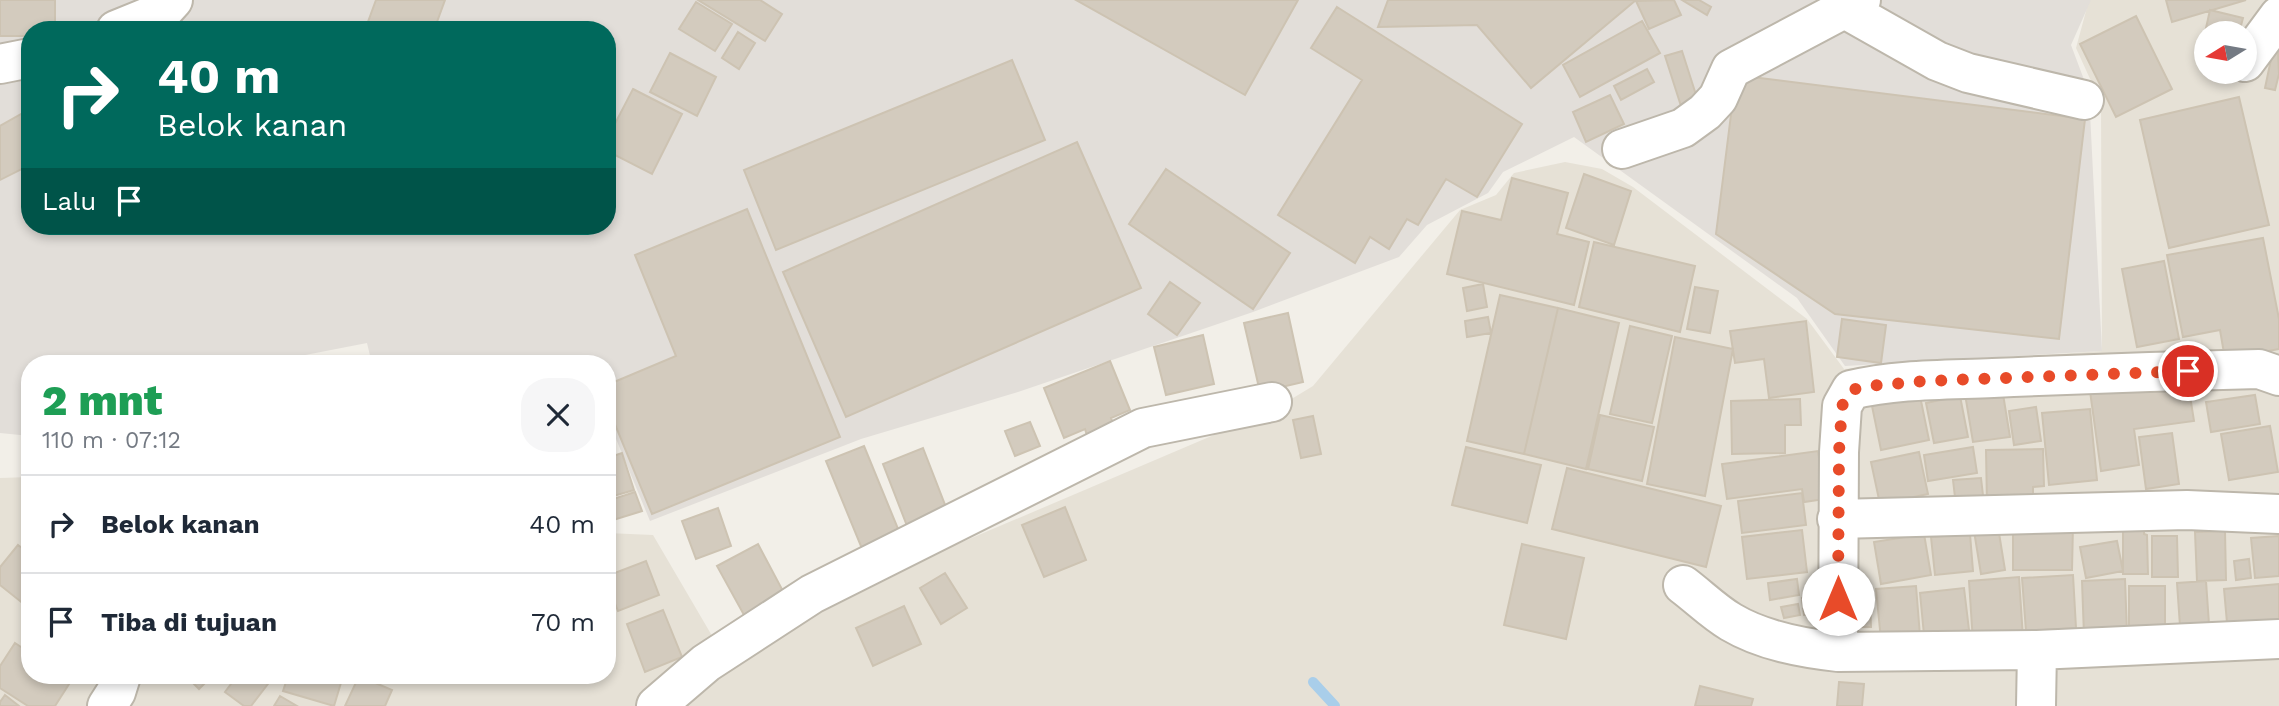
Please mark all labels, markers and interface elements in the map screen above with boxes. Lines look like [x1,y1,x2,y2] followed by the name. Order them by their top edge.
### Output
[2194,21,2258,84] north arrow
[2194,21,2257,84] map controls
[157,47,280,105] text: 40 m
[42,49,133,140] icon: right
[157,106,347,144] text: Belok kanan
[110,182,148,220] icon: arrive
[42,186,96,216] text: Lalu
[2158,341,2218,401] pin
[2169,352,2207,390] icon: arrive
[42,376,162,425] text: 2 mnt
[521,378,595,452] button: close
[42,427,181,454] text: 110 m · 07:12
[42,505,80,543] icon: right
[101,509,260,539] text: Belok kanan
[529,509,595,539] text: 40 m
[1801,562,1875,636] position arrow
[42,603,80,641] icon: arrive
[101,607,277,637] text: Tiba di tujuan
[531,607,595,637] text: 70 m

